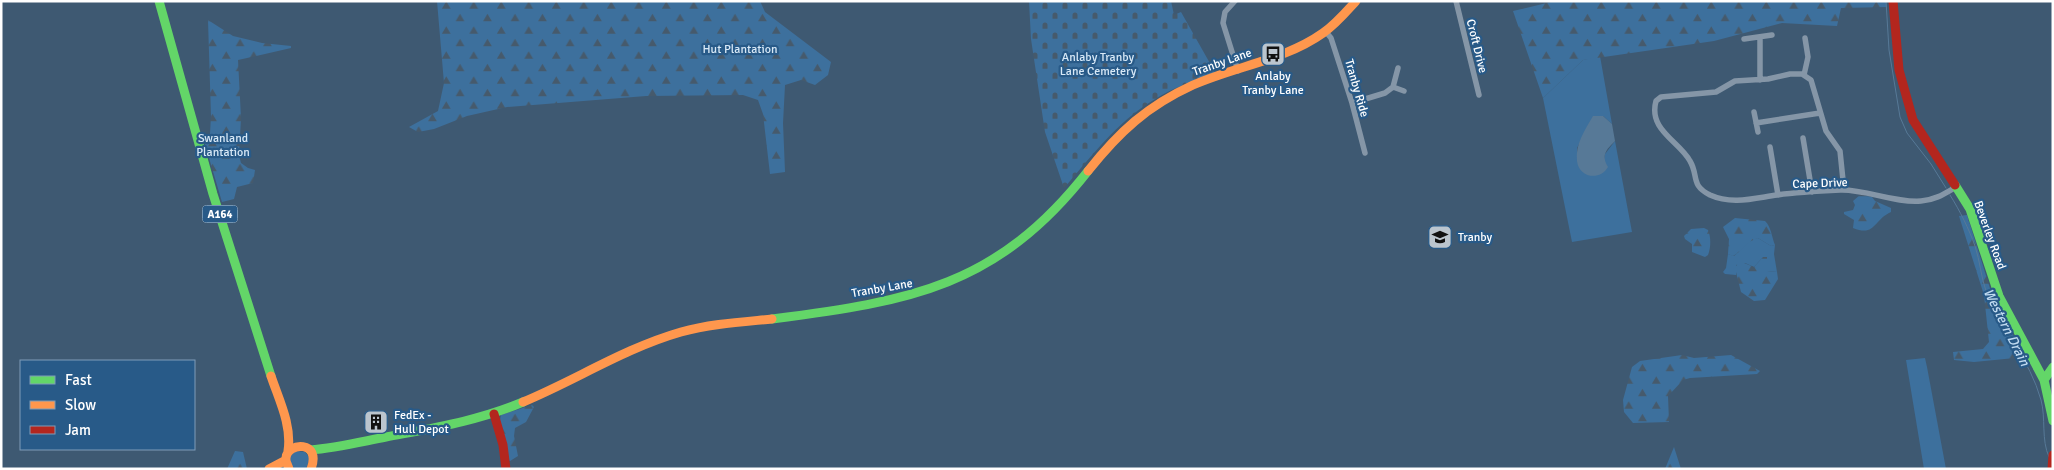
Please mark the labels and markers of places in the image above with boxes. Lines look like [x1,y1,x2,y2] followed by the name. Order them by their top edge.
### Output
[1260,41,1286,67] bus stop icon: Anlaby Tranby Lane
[1242,69,1304,98] place label: Anlaby Tranby Lane
[1427,224,1453,250] school or university icon: Tranby
[1458,230,1493,245] place label: Tranby
[394,408,449,437] place label: FedEx - Hull Depot
[363,409,389,435] building icon: FedEx - Hull Depot

